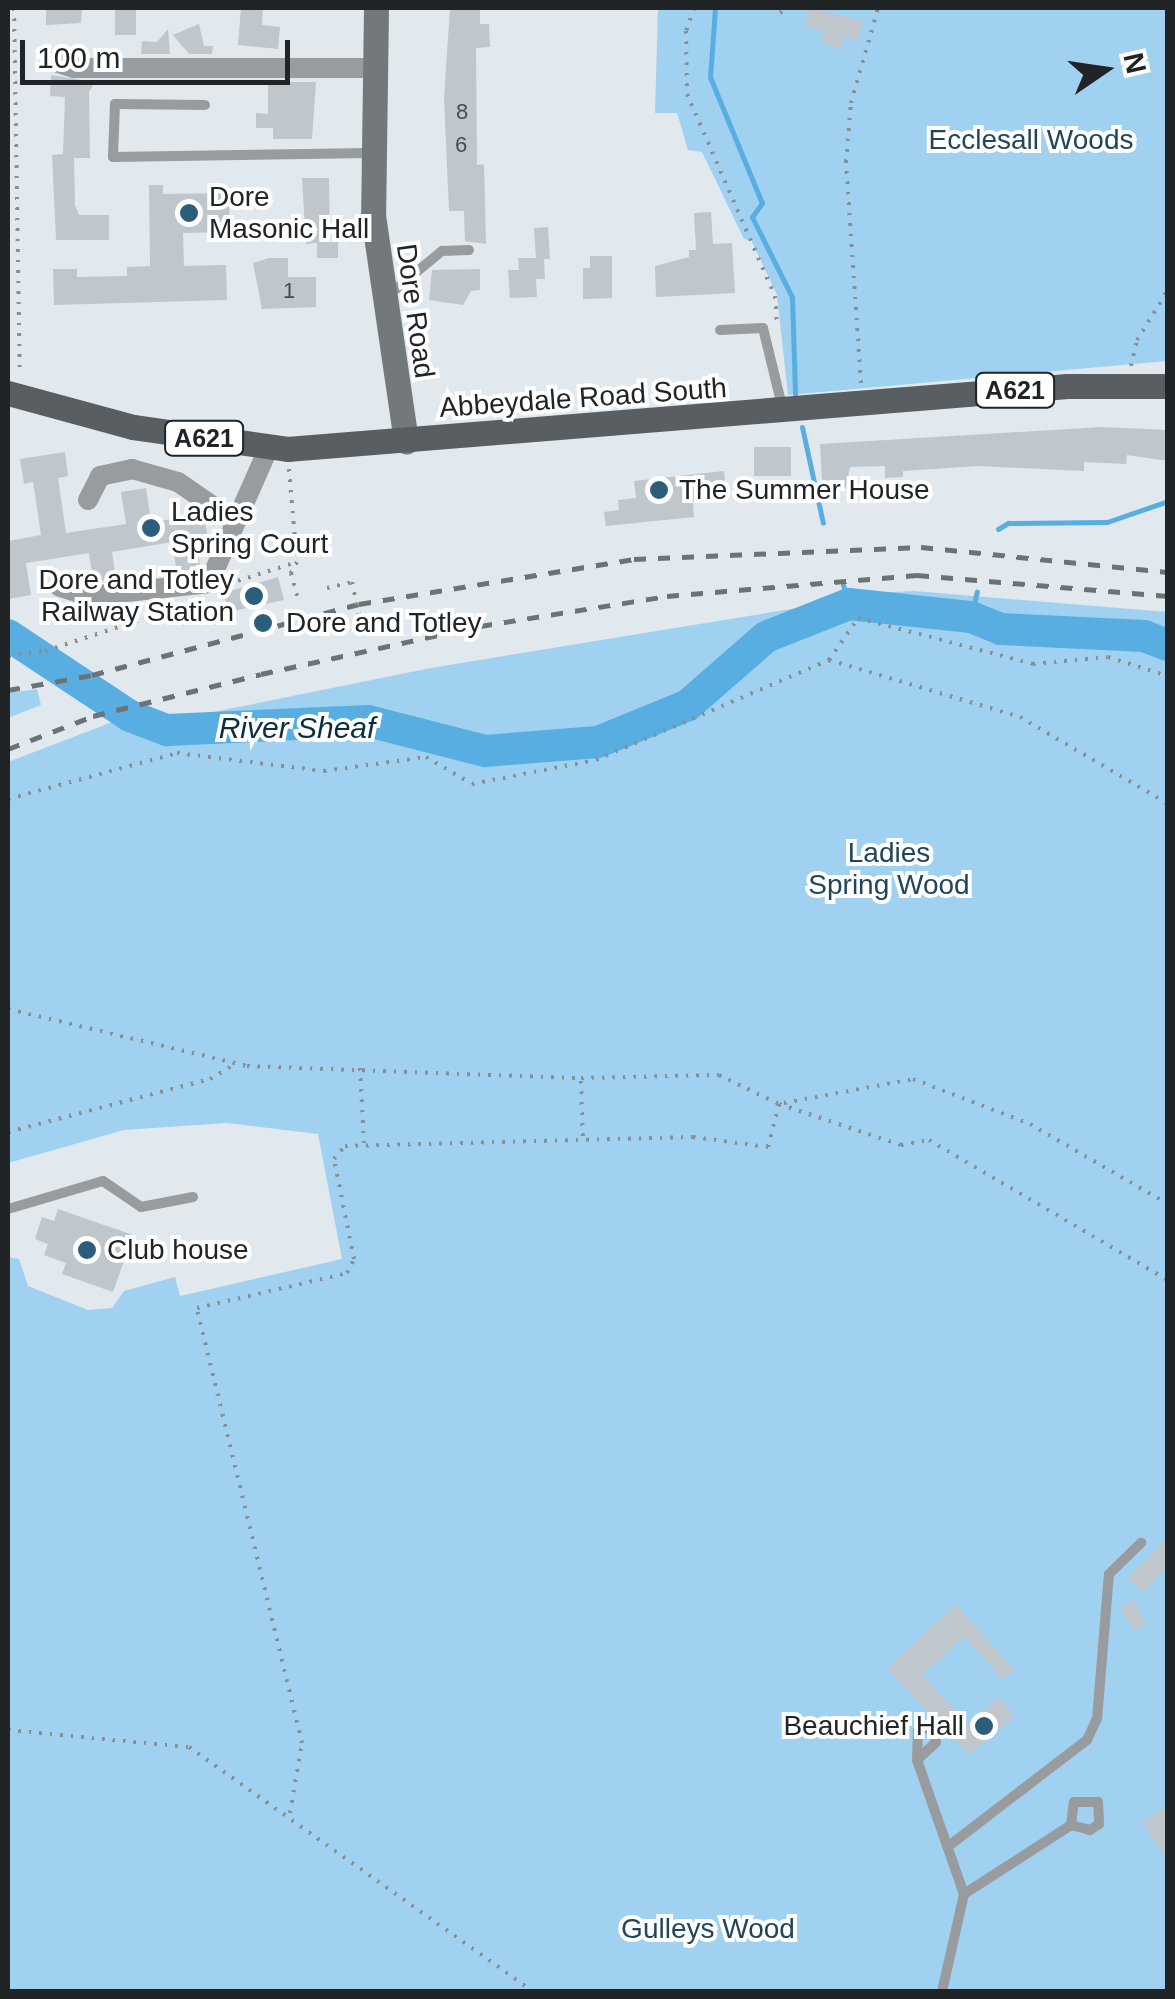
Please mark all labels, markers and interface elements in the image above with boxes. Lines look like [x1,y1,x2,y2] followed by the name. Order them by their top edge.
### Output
[25,20,295,82] scale bar
[1055,20,1155,120] north arrow
[37,41,120,74] text: 100 m
[1117,50,1152,76] text: N
[456,99,468,125] house number: 8
[929,123,1133,157] park label: Ecclesall Woods
[455,132,467,158] house number: 6
[209,180,369,246] place label: Dore Masonic Hall
[178,202,200,224] marker: Dore Masonic Hall
[389,242,441,380] street label: Dore Road
[283,278,295,304] house number: 1
[975,370,1055,410] road number: A621
[438,371,728,425] street label: Abbeydale Road South
[164,418,244,458] road number: A621
[679,473,930,507] place label: The Summer House
[648,479,670,501] marker: The Summer House
[171,495,328,561] place label: Ladies Spring Court
[140,517,162,539] marker: Ladies Spring Court
[38,563,234,629] place label: Dore and Totley Railway Station
[243,585,265,607] marker: Dore and Totley Railway Station
[286,606,482,640] place label: Dore and Totley
[250,610,276,636] marker: Dore and Totley
[219,710,375,746] water label: River Sheaf
[808,836,970,902] park label: Ladies Spring Wood
[107,1233,249,1267] place label: Club house
[76,1239,98,1261] marker: Club house
[783,1709,964,1743] place label: Beauchief Hall
[973,1715,995,1737] marker: Beauchief Hall
[621,1912,795,1946] park label: Gulleys Wood

